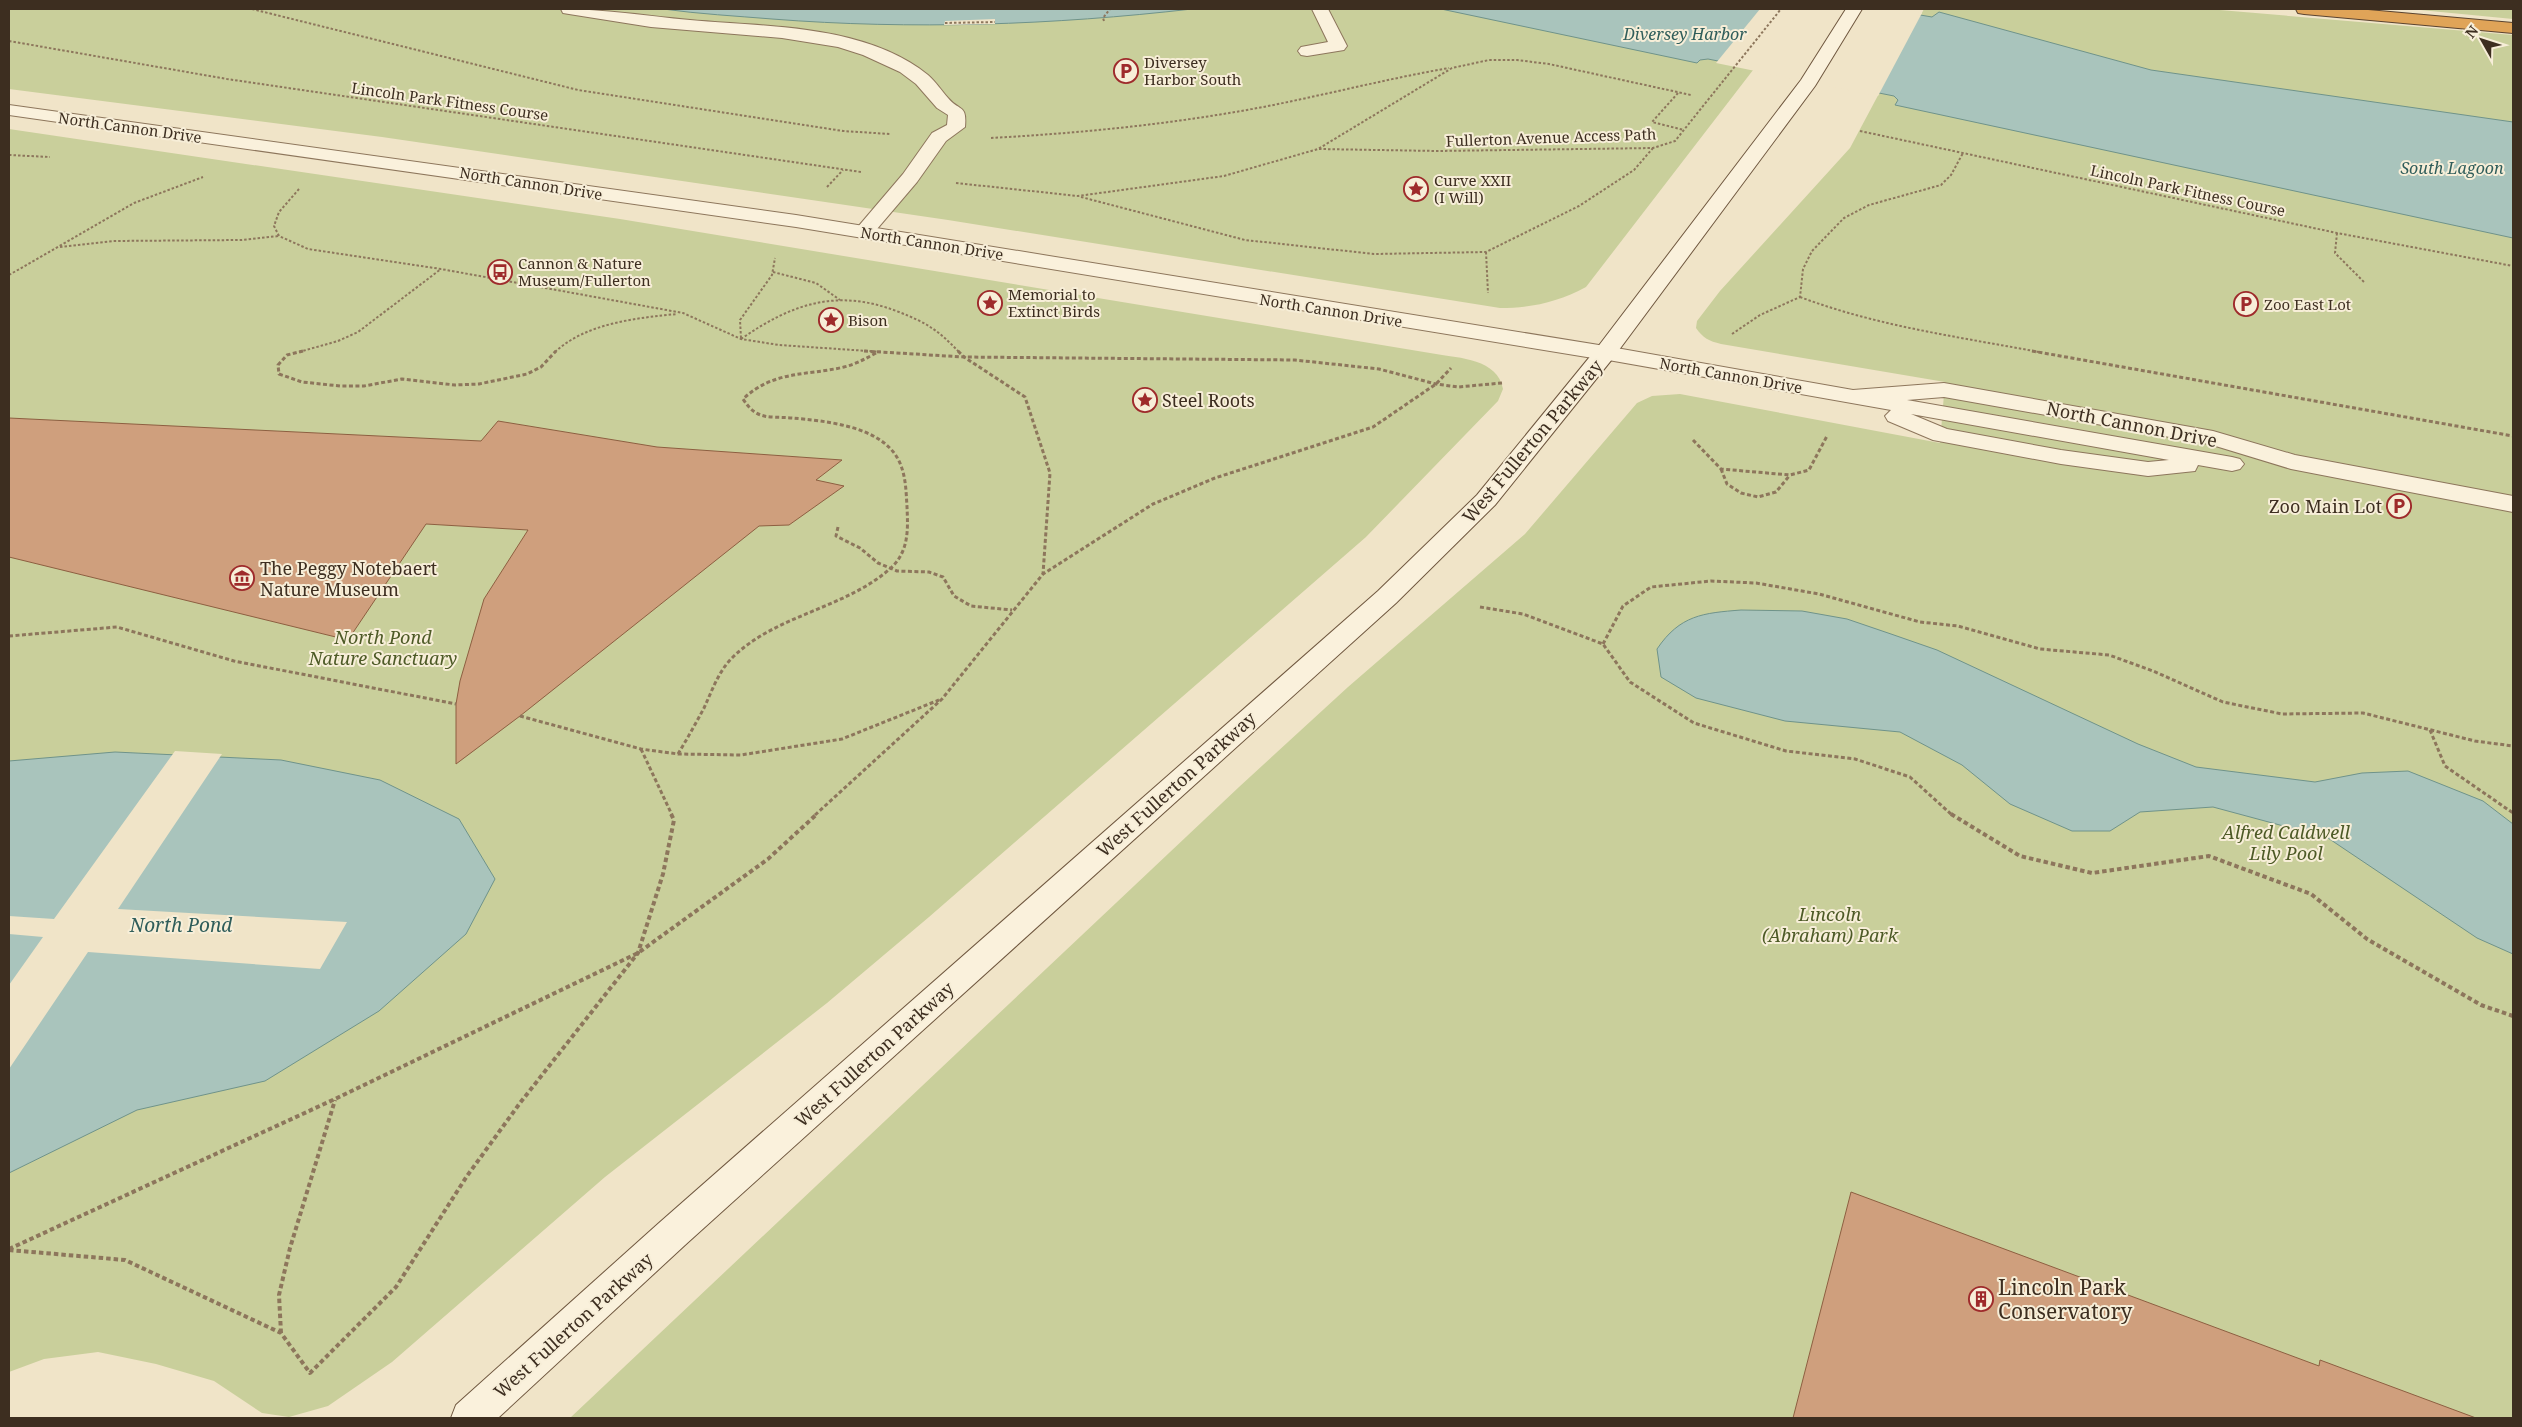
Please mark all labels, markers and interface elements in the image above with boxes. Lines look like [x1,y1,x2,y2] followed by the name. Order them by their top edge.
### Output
[2457,15,2507,65] north arrow
[2461,21,2482,42] text: N
[1622,23,1747,45] water label: Diversey Harbor
[1144,52,1242,89] place label: Diversey Harbor South
[1113,58,1139,84] parking icon: Diversey Harbor South
[350,77,550,125] street label: Lincoln Park Fitness Course
[57,107,203,147] street label: North Cannon Drive
[1445,123,1657,151] street label: Fullerton Avenue Access Path
[2400,157,2504,179] water label: South Lagoon
[2089,160,2287,220] street label: Lincoln Park Fitness Course
[458,162,604,204] street label: North Cannon Drive
[1434,170,1511,207] place label: Curve XXII (I Will)
[1403,176,1429,202] place icon: Curve XXII (I Will)
[859,222,1005,264] street label: North Cannon Drive
[518,253,651,290] place label: Cannon & Nature Museum/Fullerton
[487,259,513,285] bus stop icon: Cannon & Nature Museum/Fullerton
[1008,284,1100,321] place label: Memorial to Extinct Birds
[1258,289,1404,331] street label: North Cannon Drive
[977,290,1003,316] place icon: Memorial to Extinct Birds
[2233,291,2259,317] parking icon: Zoo East Lot
[2264,294,2351,314] place label: Zoo East Lot
[818,307,844,333] place icon: Bison
[848,310,888,330] place label: Bison
[1658,353,1804,397] street label: North Cannon Drive
[1456,354,1608,528] street label: West Fullerton Parkway
[1132,387,1158,413] place icon: Steel Roots
[1162,388,1255,412] place label: Steel Roots
[2045,396,2219,452] street label: North Cannon Drive
[2386,493,2412,519] parking icon: Zoo Main Lot
[2269,494,2382,518] place label: Zoo Main Lot
[260,556,437,601] place label: The Peggy Notebaert Nature Museum
[229,565,255,591] museum icon: The Peggy Notebaert Nature Museum
[308,625,457,670] park label: North Pond Nature Sanctuary
[1091,705,1261,862] street label: West Fullerton Parkway
[2220,820,2351,865] park label: Alfred Caldwell Lily Pool
[1762,902,1899,947] park label: Lincoln (Abraham) Park
[129,912,233,938] water label: North Pond
[789,975,959,1132] street label: West Fullerton Parkway
[488,1246,658,1403] street label: West Fullerton Parkway
[1998,1273,2133,1325] place label: Lincoln Park Conservatory
[1968,1286,1994,1312] building icon: Lincoln Park Conservatory

